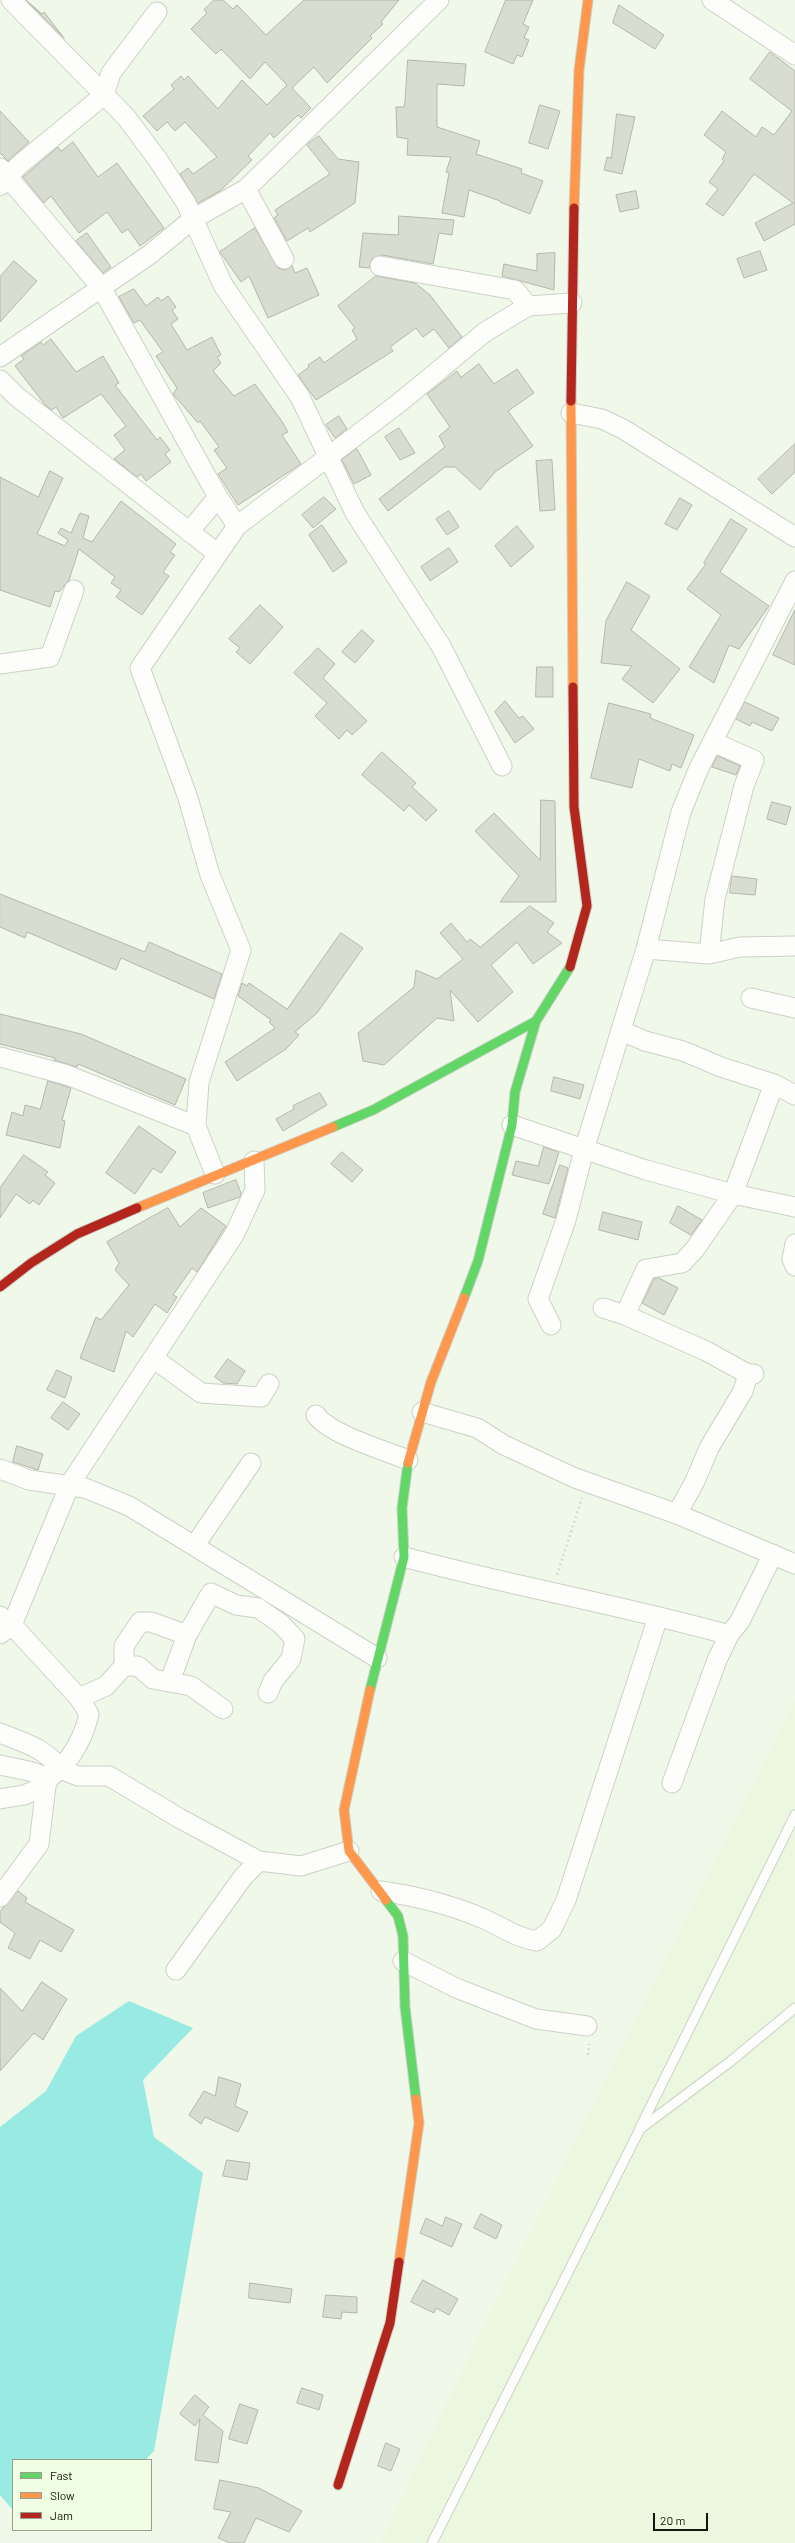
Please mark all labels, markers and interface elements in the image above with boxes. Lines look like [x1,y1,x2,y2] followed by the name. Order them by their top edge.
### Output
[12,2459,152,2531] legend
[50,2468,73,2482] text: Fast
[50,2488,75,2502] text: Slow
[655,2505,710,2531] scale bar
[50,2508,73,2522] text: Jam
[660,2513,686,2527] text: 20 m

